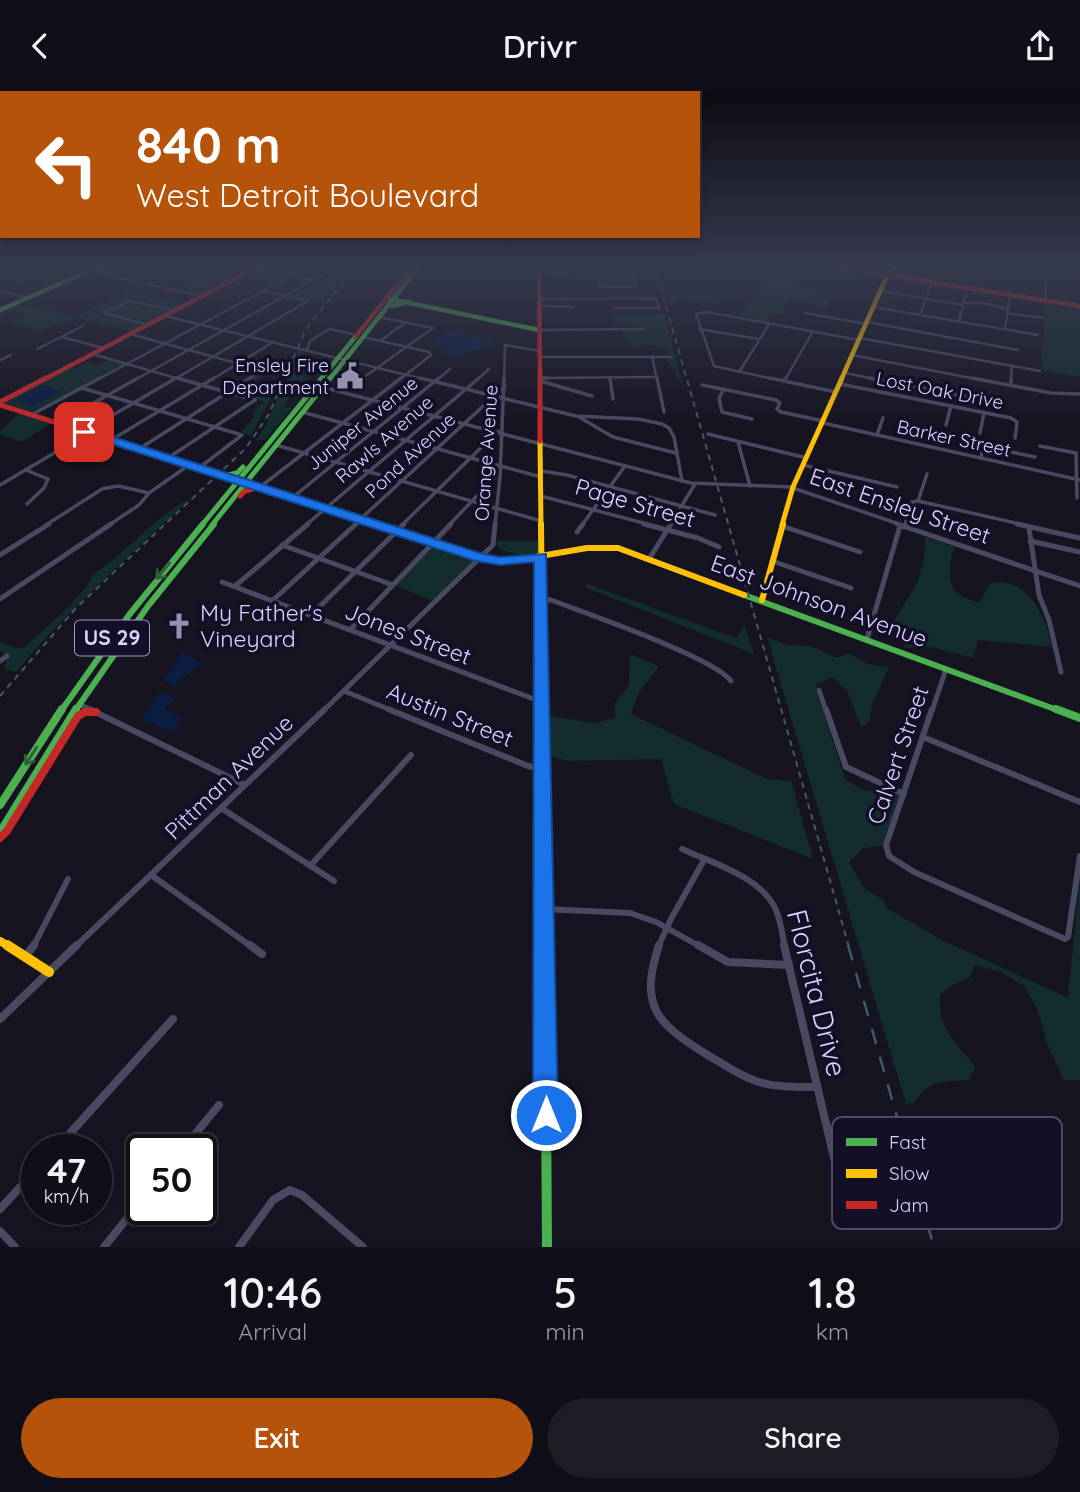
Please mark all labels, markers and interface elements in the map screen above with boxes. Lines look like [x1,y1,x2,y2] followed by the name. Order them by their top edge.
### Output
[503,26,577,66] text: Drivr
[21,27,59,65] icon: back
[1021,27,1059,65] icon: share
[136,114,281,175] text: 840 m
[21,119,112,210] icon: left
[136,175,479,215] text: West Detroit Boulevard
[222,353,329,399] place label: Ensley Fire Department
[335,361,365,391] public building icon: Ensley Fire Department
[874,366,1006,414] street label: Lost Oak Drive
[301,371,423,475] street label: Juniper Avenue
[469,384,503,522] street label: Orange Avenue
[330,390,438,488] street label: Rawls Avenue
[54,402,114,462] pin
[360,407,460,503] street label: Pond Avenue
[65,413,103,451] icon: arrive
[895,414,1013,462] street label: Barker Street
[806,461,994,550] street label: East Ensley Street
[572,472,699,534] street label: Page Street
[707,548,931,653] street label: East Johnson Avenue
[155,561,171,579] one-way arrow
[341,596,476,671] street label: Jones Street
[200,598,323,653] place label: My Father's Vineyard
[164,611,194,641] church icon: My Father's Vineyard
[75,621,149,655] road number: US 29
[383,676,518,753] street label: Austin Street
[860,682,935,828] street label: Calvert Street
[158,708,299,845] street label: Pittman Avenue
[24,746,38,765] one-way arrow
[780,906,855,1080] street label: Florcita Drive
[509,1078,583,1152] position arrow
[832,1117,1062,1229] legend
[889,1130,926,1154] text: Fast
[126,1134,217,1225] speed limit sign: 50
[47,1148,86,1192] text: 47
[889,1161,930,1185] text: Slow
[44,1185,89,1208] text: km/h
[889,1193,929,1217] text: Jam
[223,1266,322,1319] text: 10:46
[553,1266,577,1319] text: 5
[808,1266,857,1319] text: 1.8
[238,1317,307,1346] text: Arrival
[546,1317,585,1346] text: min
[816,1317,849,1346] text: km
[21,1398,533,1478] button: Exit
[547,1398,1059,1478] button: Share

